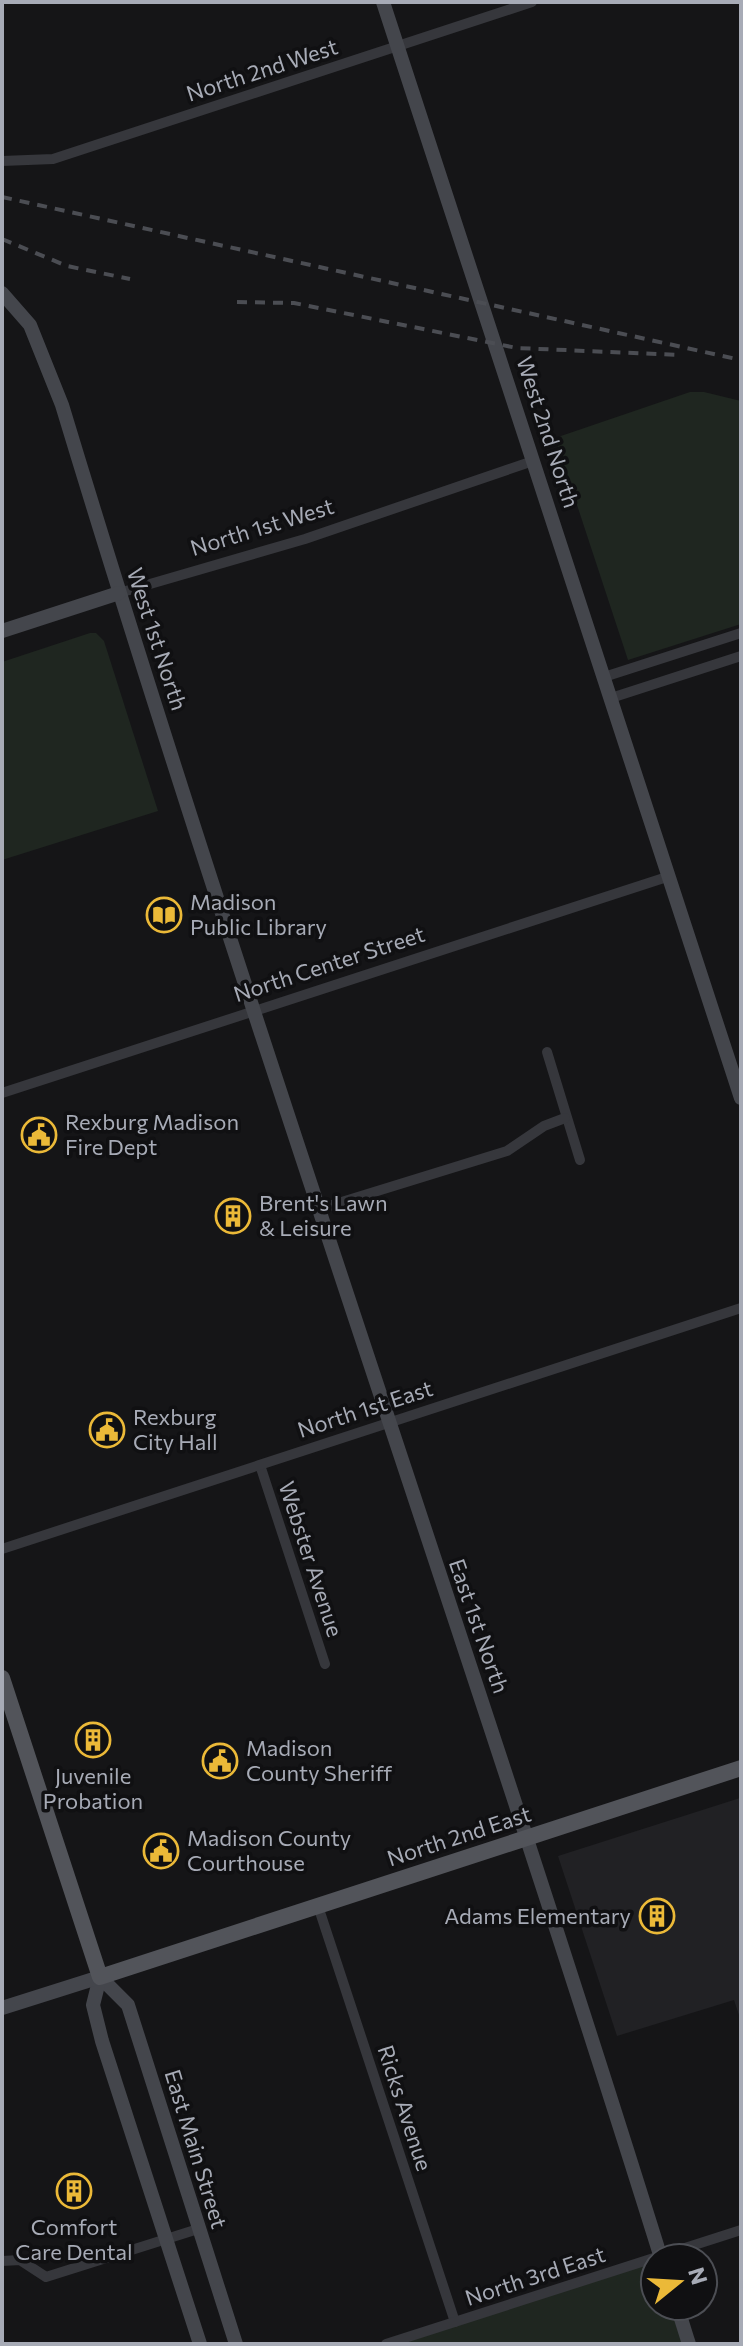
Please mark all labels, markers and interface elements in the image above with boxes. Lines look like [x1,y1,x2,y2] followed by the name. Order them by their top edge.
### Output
[183,32,341,107] street label: North 2nd West
[511,353,586,511] street label: West 2nd North
[187,492,337,561] street label: North 1st West
[122,564,193,714] street label: West 1st North
[190,888,327,940] place label: Madison Public Library
[145,896,183,934] library icon: Madison Public Library
[230,920,428,1007] street label: North Center Street
[65,1108,239,1160] place label: Rexburg Madison Fire Dept
[20,1116,58,1154] public building icon: Rexburg Madison Fire Dept
[259,1189,388,1241] place label: Brent's Lawn & Leisure
[214,1197,252,1235] building icon: Brent's Lawn & Leisure
[294,1374,436,1443] street label: North 1st East
[133,1403,218,1455] place label: Rexburg City Hall
[88,1411,126,1449] public building icon: Rexburg City Hall
[274,1478,349,1640] street label: Webster Avenue
[444,1555,515,1697] street label: East 1st North
[74,1721,112,1759] building icon: Juvenile Probation
[246,1734,392,1786] place label: Madison County Sheriff
[201,1742,239,1780] public building icon: Madison County Sheriff
[43,1762,143,1814] place label: Juvenile Probation
[384,1800,534,1871] street label: North 2nd East
[187,1824,351,1876] place label: Madison County Courthouse
[142,1832,180,1870] public building icon: Madison County Courthouse
[638,1897,676,1935] building icon: Adams Elementary
[444,1902,631,1929] place label: Adams Elementary
[372,2041,439,2174] street label: Ricks Avenue
[159,2066,233,2232] street label: East Main Street
[55,2172,93,2210] building icon: Comfort Care Dental
[15,2213,133,2265] place label: Comfort Care Dental
[461,2240,608,2311] street label: North 3rd East
[639,2242,719,2322] north arrow
[683,2264,714,2288] text: N

